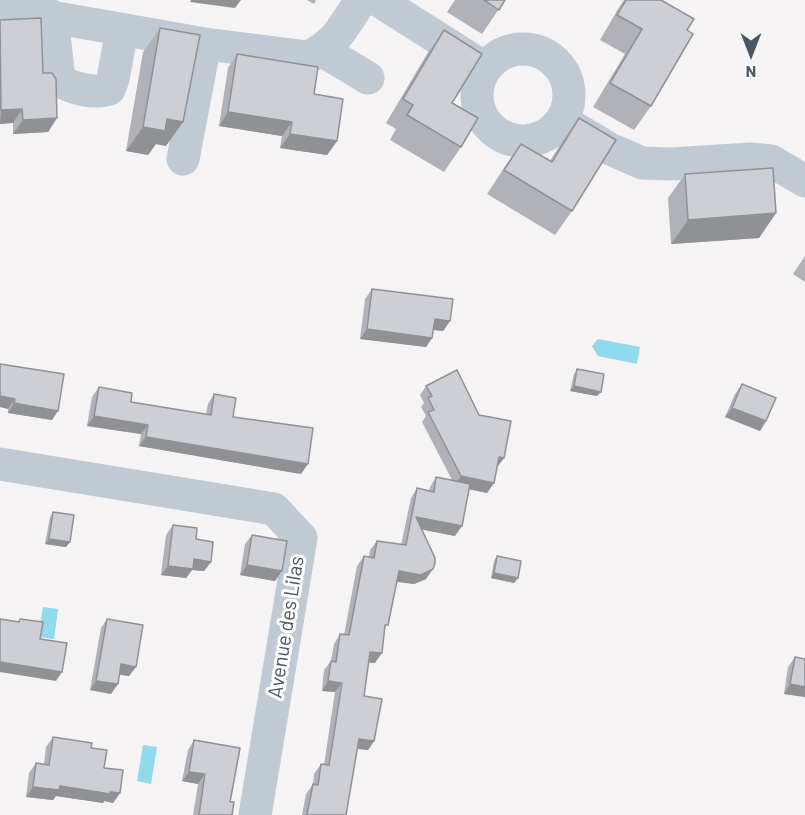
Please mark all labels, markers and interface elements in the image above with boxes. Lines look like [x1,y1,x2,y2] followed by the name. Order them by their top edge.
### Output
[721,24,781,84] north arrow
[746,63,756,82] text: N
[263,554,309,700] street label: Avenue des Lilas

